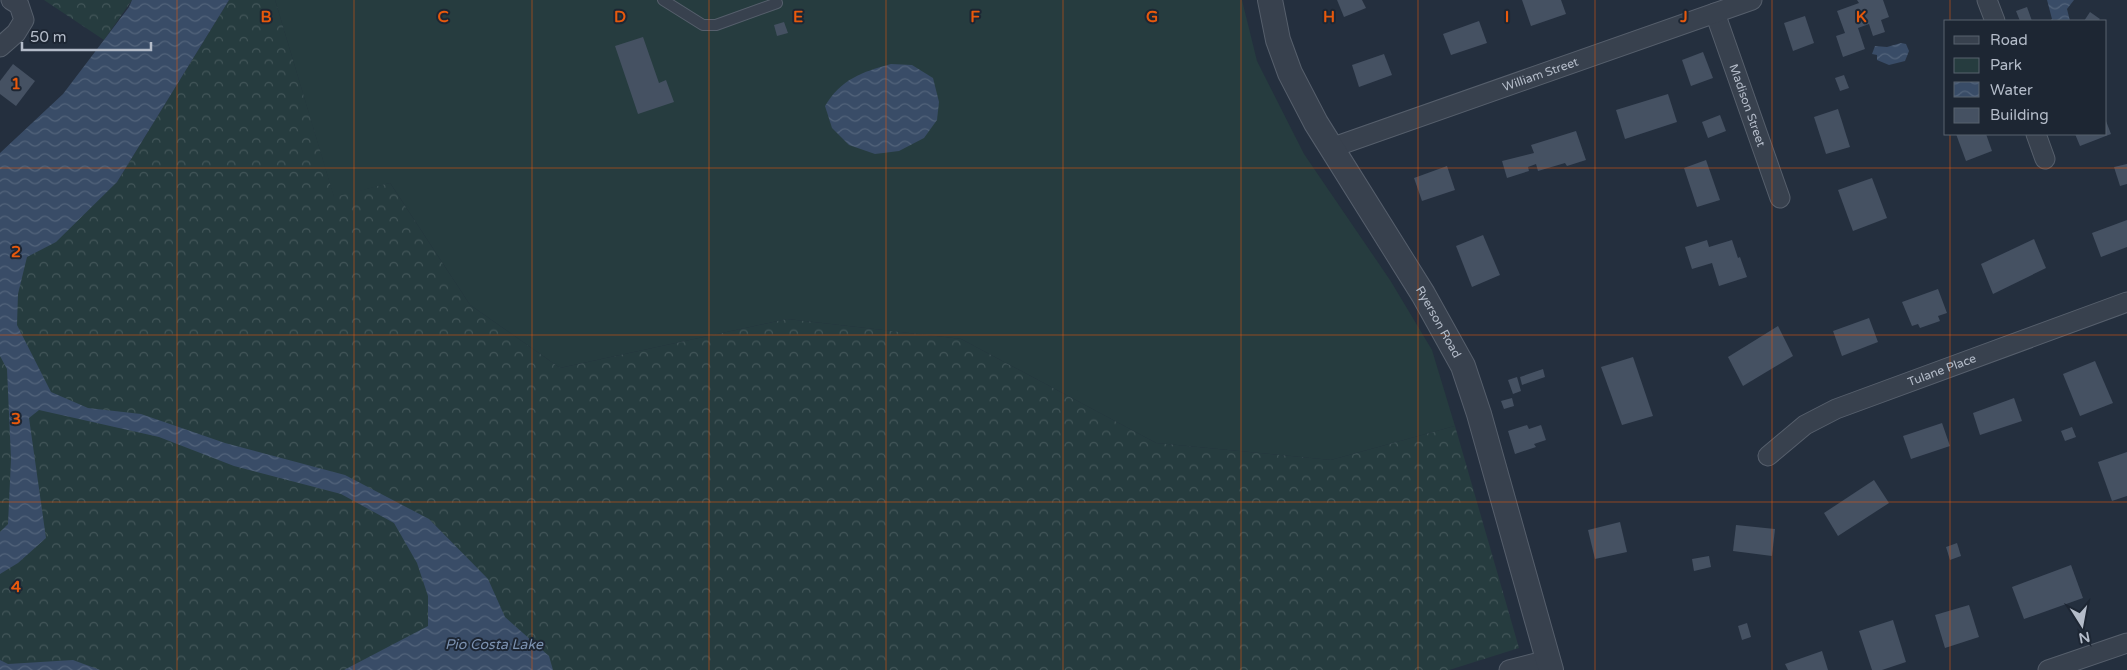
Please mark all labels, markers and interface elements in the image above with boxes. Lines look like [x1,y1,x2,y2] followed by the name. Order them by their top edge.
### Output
[260,7,272,27] text: B
[437,7,449,27] text: C
[614,7,626,27] text: D
[793,7,803,27] text: E
[970,7,980,27] text: F
[1146,7,1158,27] text: G
[1323,7,1335,27] text: H
[1505,7,1509,27] text: I
[1679,7,1688,27] text: J
[1856,7,1867,27] text: K
[22,20,151,52] scale bar
[1944,20,2107,135] legend
[30,28,67,46] text: 50 m
[1990,31,2028,49] text: Road
[1501,54,1581,94] street label: William Street
[1990,56,2022,74] text: Park
[1727,62,1769,149] street label: Madison Street
[11,74,21,94] text: 1
[1990,81,2033,99] text: Water
[1990,106,2049,124] text: Building
[11,242,21,262] text: 2
[1413,284,1464,360] street label: Ryerson Road
[1906,351,1978,389] street label: Tulane Place
[11,409,21,429] text: 3
[11,577,21,597] text: 4
[2057,600,2107,650] north arrow
[2077,628,2092,647] text: N
[445,636,544,653] water label: Pio Costa Lake

